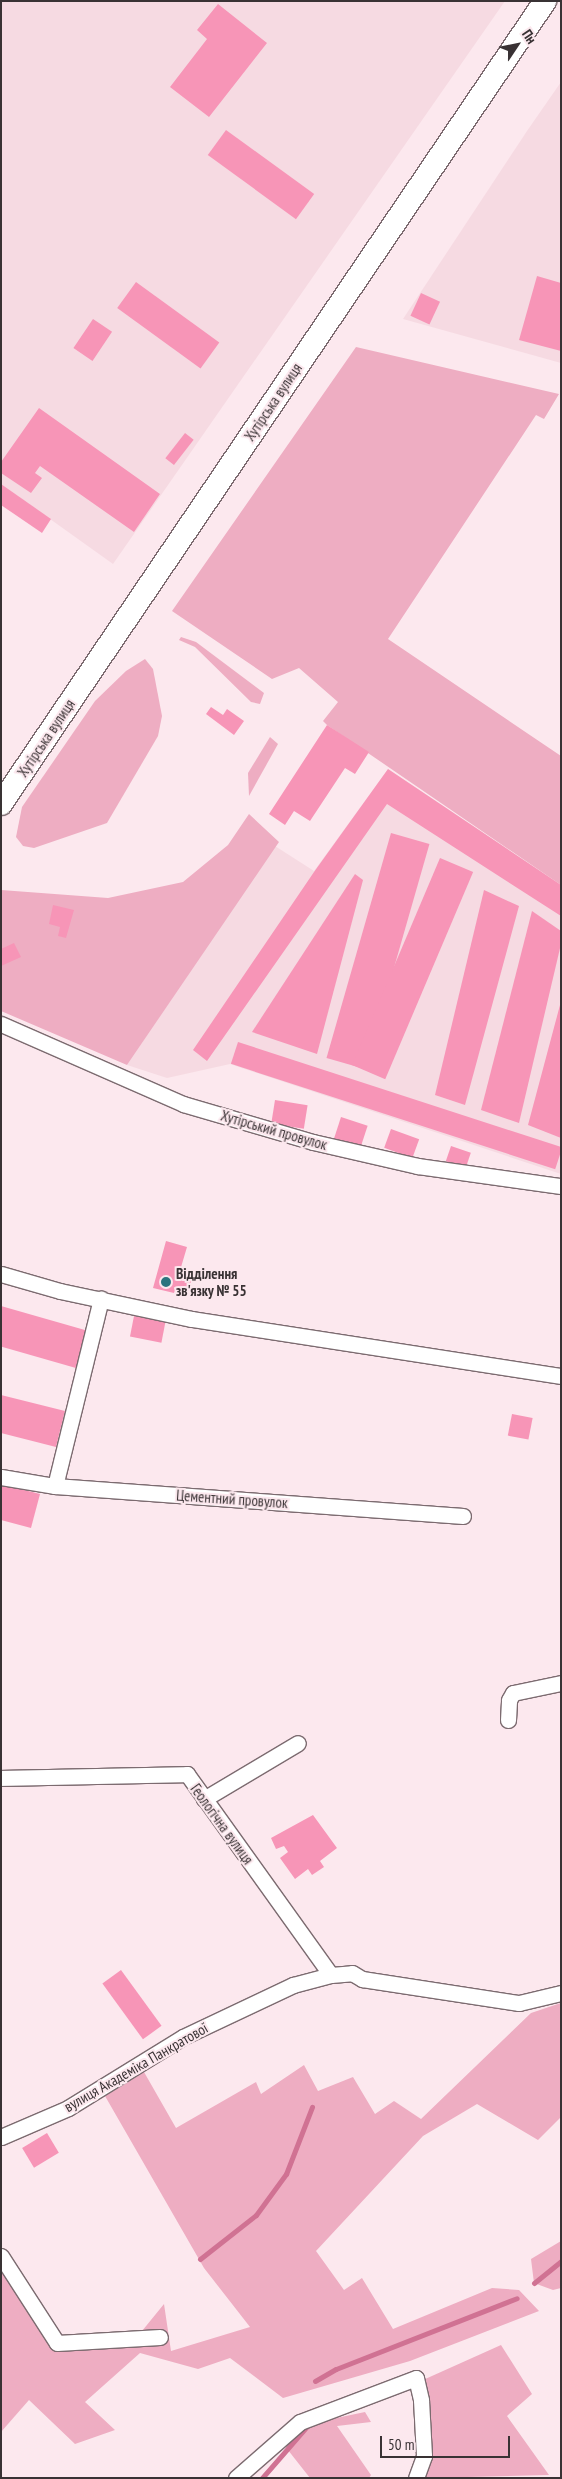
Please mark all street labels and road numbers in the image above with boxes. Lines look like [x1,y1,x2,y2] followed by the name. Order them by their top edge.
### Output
[240,360,306,444] street label: Хутірська вулиця
[13,696,79,780] street label: Хутірська вулиця
[219,1106,329,1154] street label: Хутірський провулок
[176,1486,288,1512] street label: Цементний провулок
[187,1780,257,1868] street label: Геологічна вулиця
[61,2018,211,2116] street label: вулиця Академіка Панкратової

